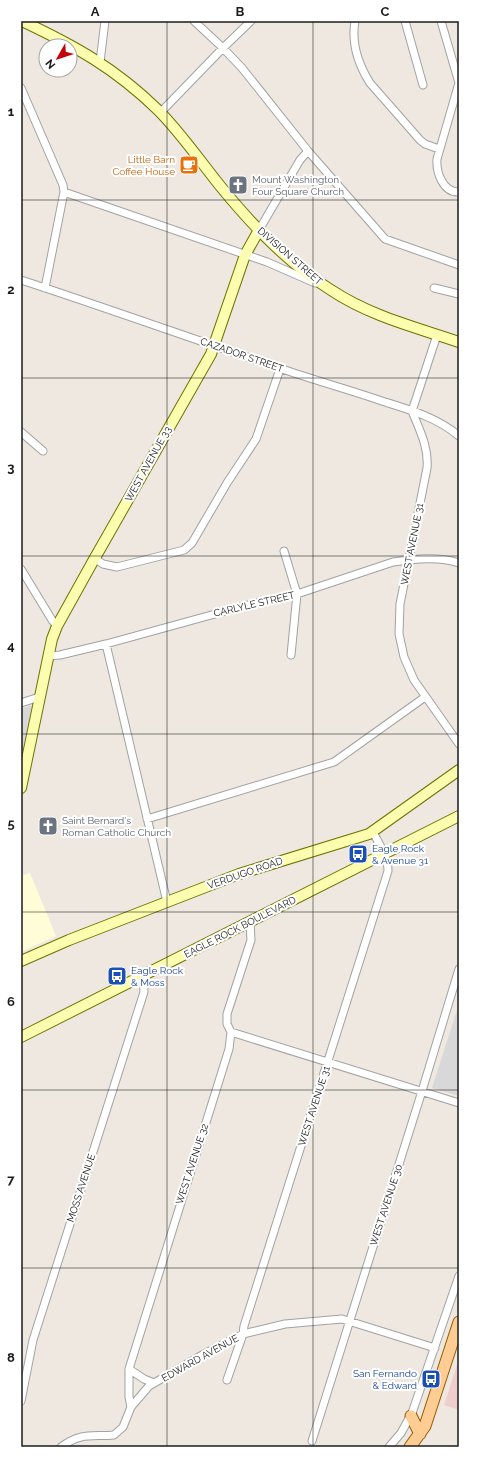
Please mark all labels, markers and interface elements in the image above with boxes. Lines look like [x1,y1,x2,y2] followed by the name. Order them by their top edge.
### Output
[91,4,100,19] text: A
[236,4,245,19] text: B
[381,4,390,19] text: C
[38,38,78,78] north arrow
[43,57,58,71] text: N
[8,104,15,119] text: 1
[112,154,175,177] place label: Little Barn Coffee House
[178,154,200,176] cafe icon: Little Barn Coffee House
[227,174,249,196] church icon: Mount Washington Four Square Church
[252,174,344,197] place label: Mount Washington Four Square Church
[255,225,325,287] street label: DIVISION STREET
[7,282,15,297] text: 2
[199,336,285,374] street label: CAZADOR STREET
[123,424,173,504] street label: WEST AVENUE 33
[7,460,15,475] text: 3
[399,501,425,586] street label: WEST AVENUE 31
[212,589,296,619] street label: CARLYLE STREET
[7,638,15,653] text: 4
[37,815,59,837] church icon: Saint Bernard's Roman Catholic Church
[62,815,171,838] place label: Saint Bernard's Roman Catholic Church
[7,816,15,831] text: 5
[347,843,369,865] bus stop icon: Eagle Rock & Avenue 31
[372,843,429,866] place label: Eagle Rock & Avenue 31
[206,855,284,891] street label: VERDUGO ROAD
[182,894,298,960] street label: EAGLE ROCK BOULEVARD
[106,965,128,987] bus stop icon: Eagle Rock & Moss
[131,965,184,988] place label: Eagle Rock & Moss
[7,994,15,1009] text: 6
[296,1064,332,1147] street label: WEST AVENUE 31
[174,1122,210,1206] street label: WEST AVENUE 32
[65,1153,97,1223] street label: MOSS AVENUE
[368,1163,404,1247] street label: WEST AVENUE 30
[7,1172,15,1187] text: 7
[160,1332,240,1384] street label: EDWARD AVENUE
[7,1350,15,1365] text: 8
[353,1368,417,1391] place label: San Fernando & Edward
[420,1368,442,1390] bus stop icon: San Fernando & Edward

